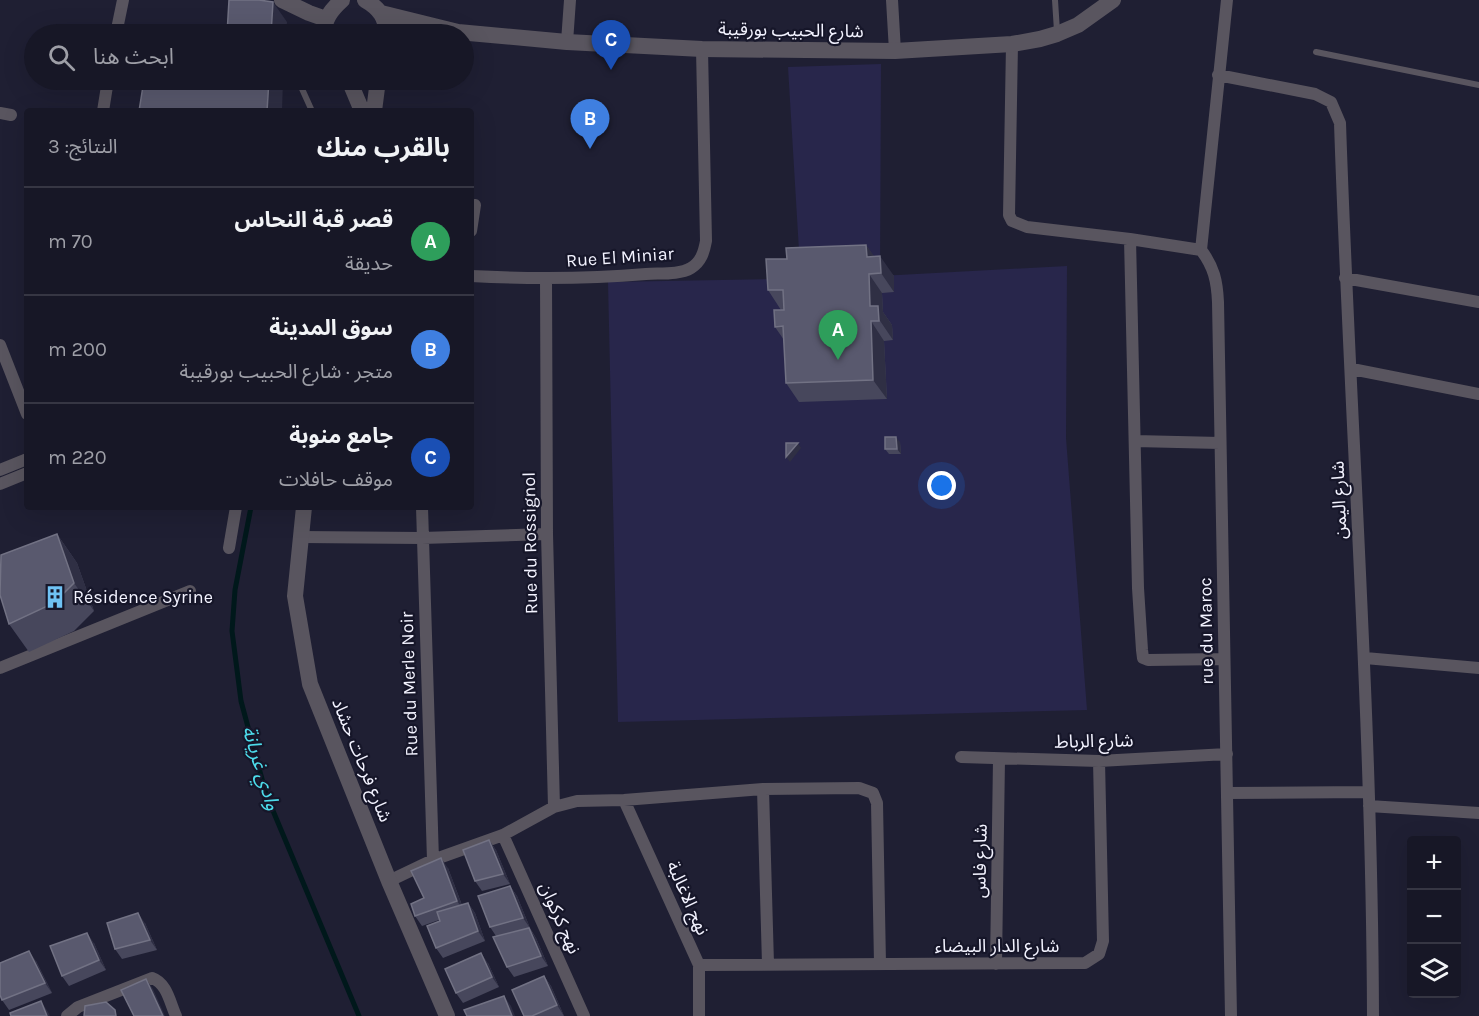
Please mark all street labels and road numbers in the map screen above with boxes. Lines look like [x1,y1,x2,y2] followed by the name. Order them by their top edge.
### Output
[718,18,864,45] street label: شارع الحبيب بورقيبة
[565,242,675,272] street label: Rue El Miniar
[1327,460,1354,540] street label: شارع اليمن
[518,472,542,614] street label: Rue du Rossignol
[1194,577,1218,685] street label: rue du Maroc
[395,611,423,757] street label: Rue du Merle Noir
[324,695,397,826] street label: شارع فرحات حشاد
[1054,729,1134,756] street label: شارع الرباط
[968,824,995,898] street label: شارع فاس
[660,858,714,939] street label: نهج الاغالبة
[533,879,586,958] street label: نهج كركوان
[935,935,1059,960] street label: شارع الدار البيضاء

